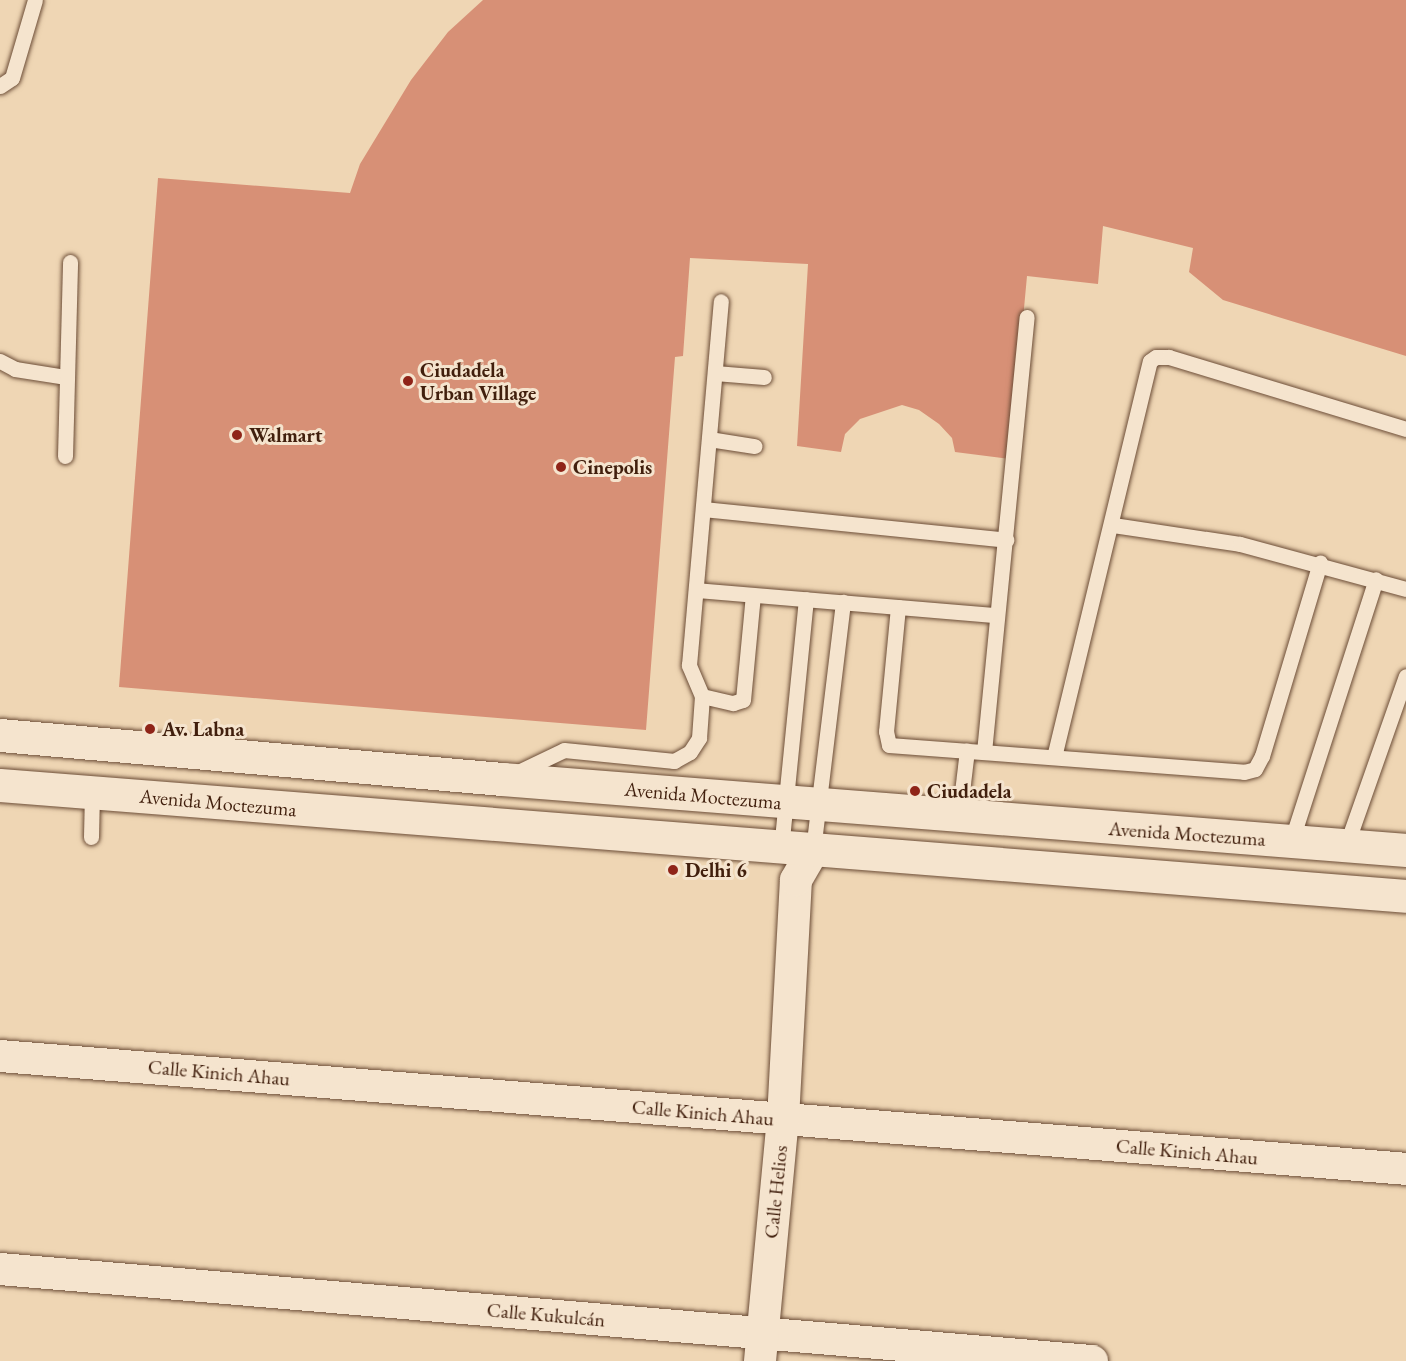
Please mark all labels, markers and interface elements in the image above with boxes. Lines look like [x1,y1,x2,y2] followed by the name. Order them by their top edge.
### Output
[420,358,536,405] place label: Ciudadela Urban Village
[401,374,415,388] marker: Ciudadela Urban Village
[249,423,322,447] place label: Walmart
[230,428,244,442] marker: Walmart
[573,455,652,479] place label: Cinepolis
[554,460,568,474] marker: Cinepolis
[162,717,244,741] place label: Av. Labna
[143,722,157,736] marker: Av. Labna
[624,777,782,815] street label: Avenida Moctezuma
[927,779,1011,803] place label: Ciudadela
[139,784,297,822] street label: Avenida Moctezuma
[908,784,922,798] marker: Ciudadela
[1108,817,1266,851] street label: Avenida Moctezuma
[685,858,747,882] place label: Delhi 6
[666,863,680,877] marker: Delhi 6
[147,1055,291,1091] street label: Calle Kinich Ahau
[631,1095,775,1131] street label: Calle Kinich Ahau
[1115,1134,1259,1170] street label: Calle Kinich Ahau
[759,1144,793,1240] street label: Calle Helios
[486,1298,606,1332] street label: Calle Kukulcán

